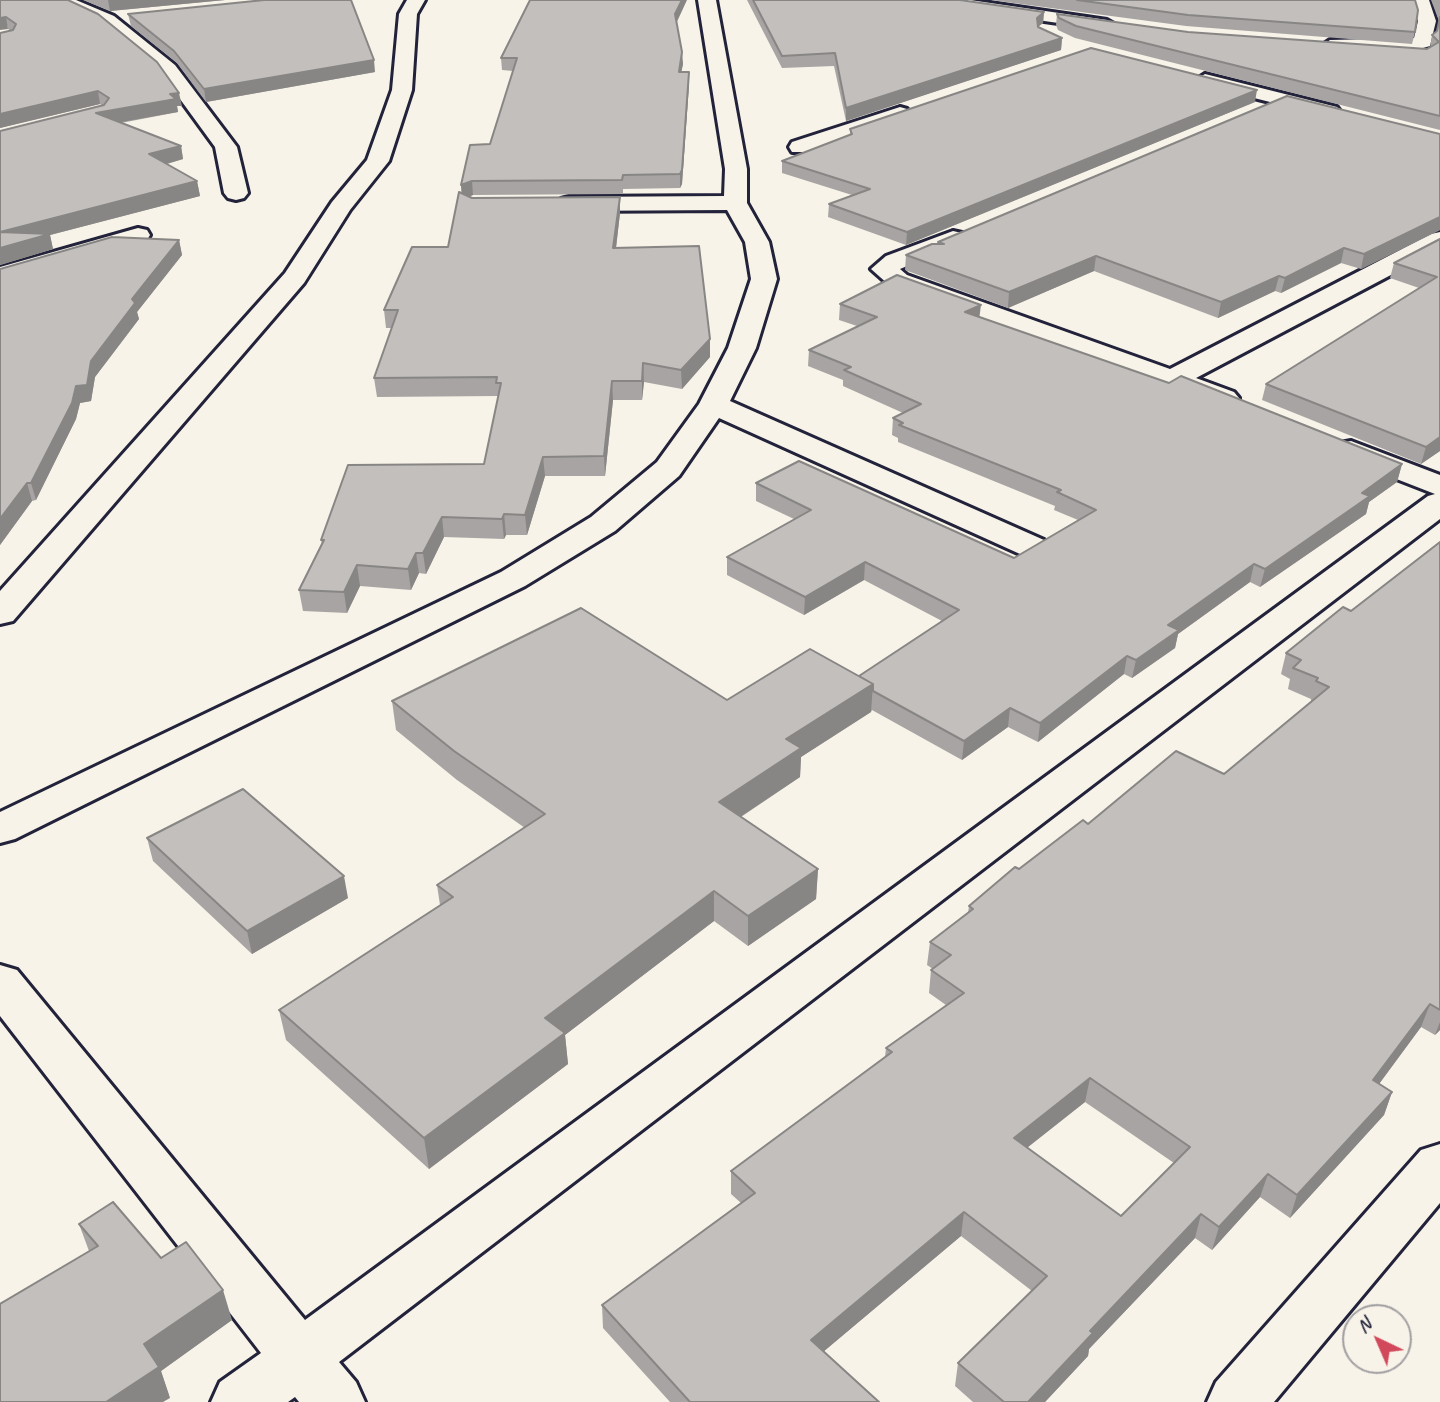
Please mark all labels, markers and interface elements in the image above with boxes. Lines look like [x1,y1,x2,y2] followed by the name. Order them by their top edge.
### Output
[1342,1304,1412,1374] north arrow
[1351,1313,1376,1338] text: N

